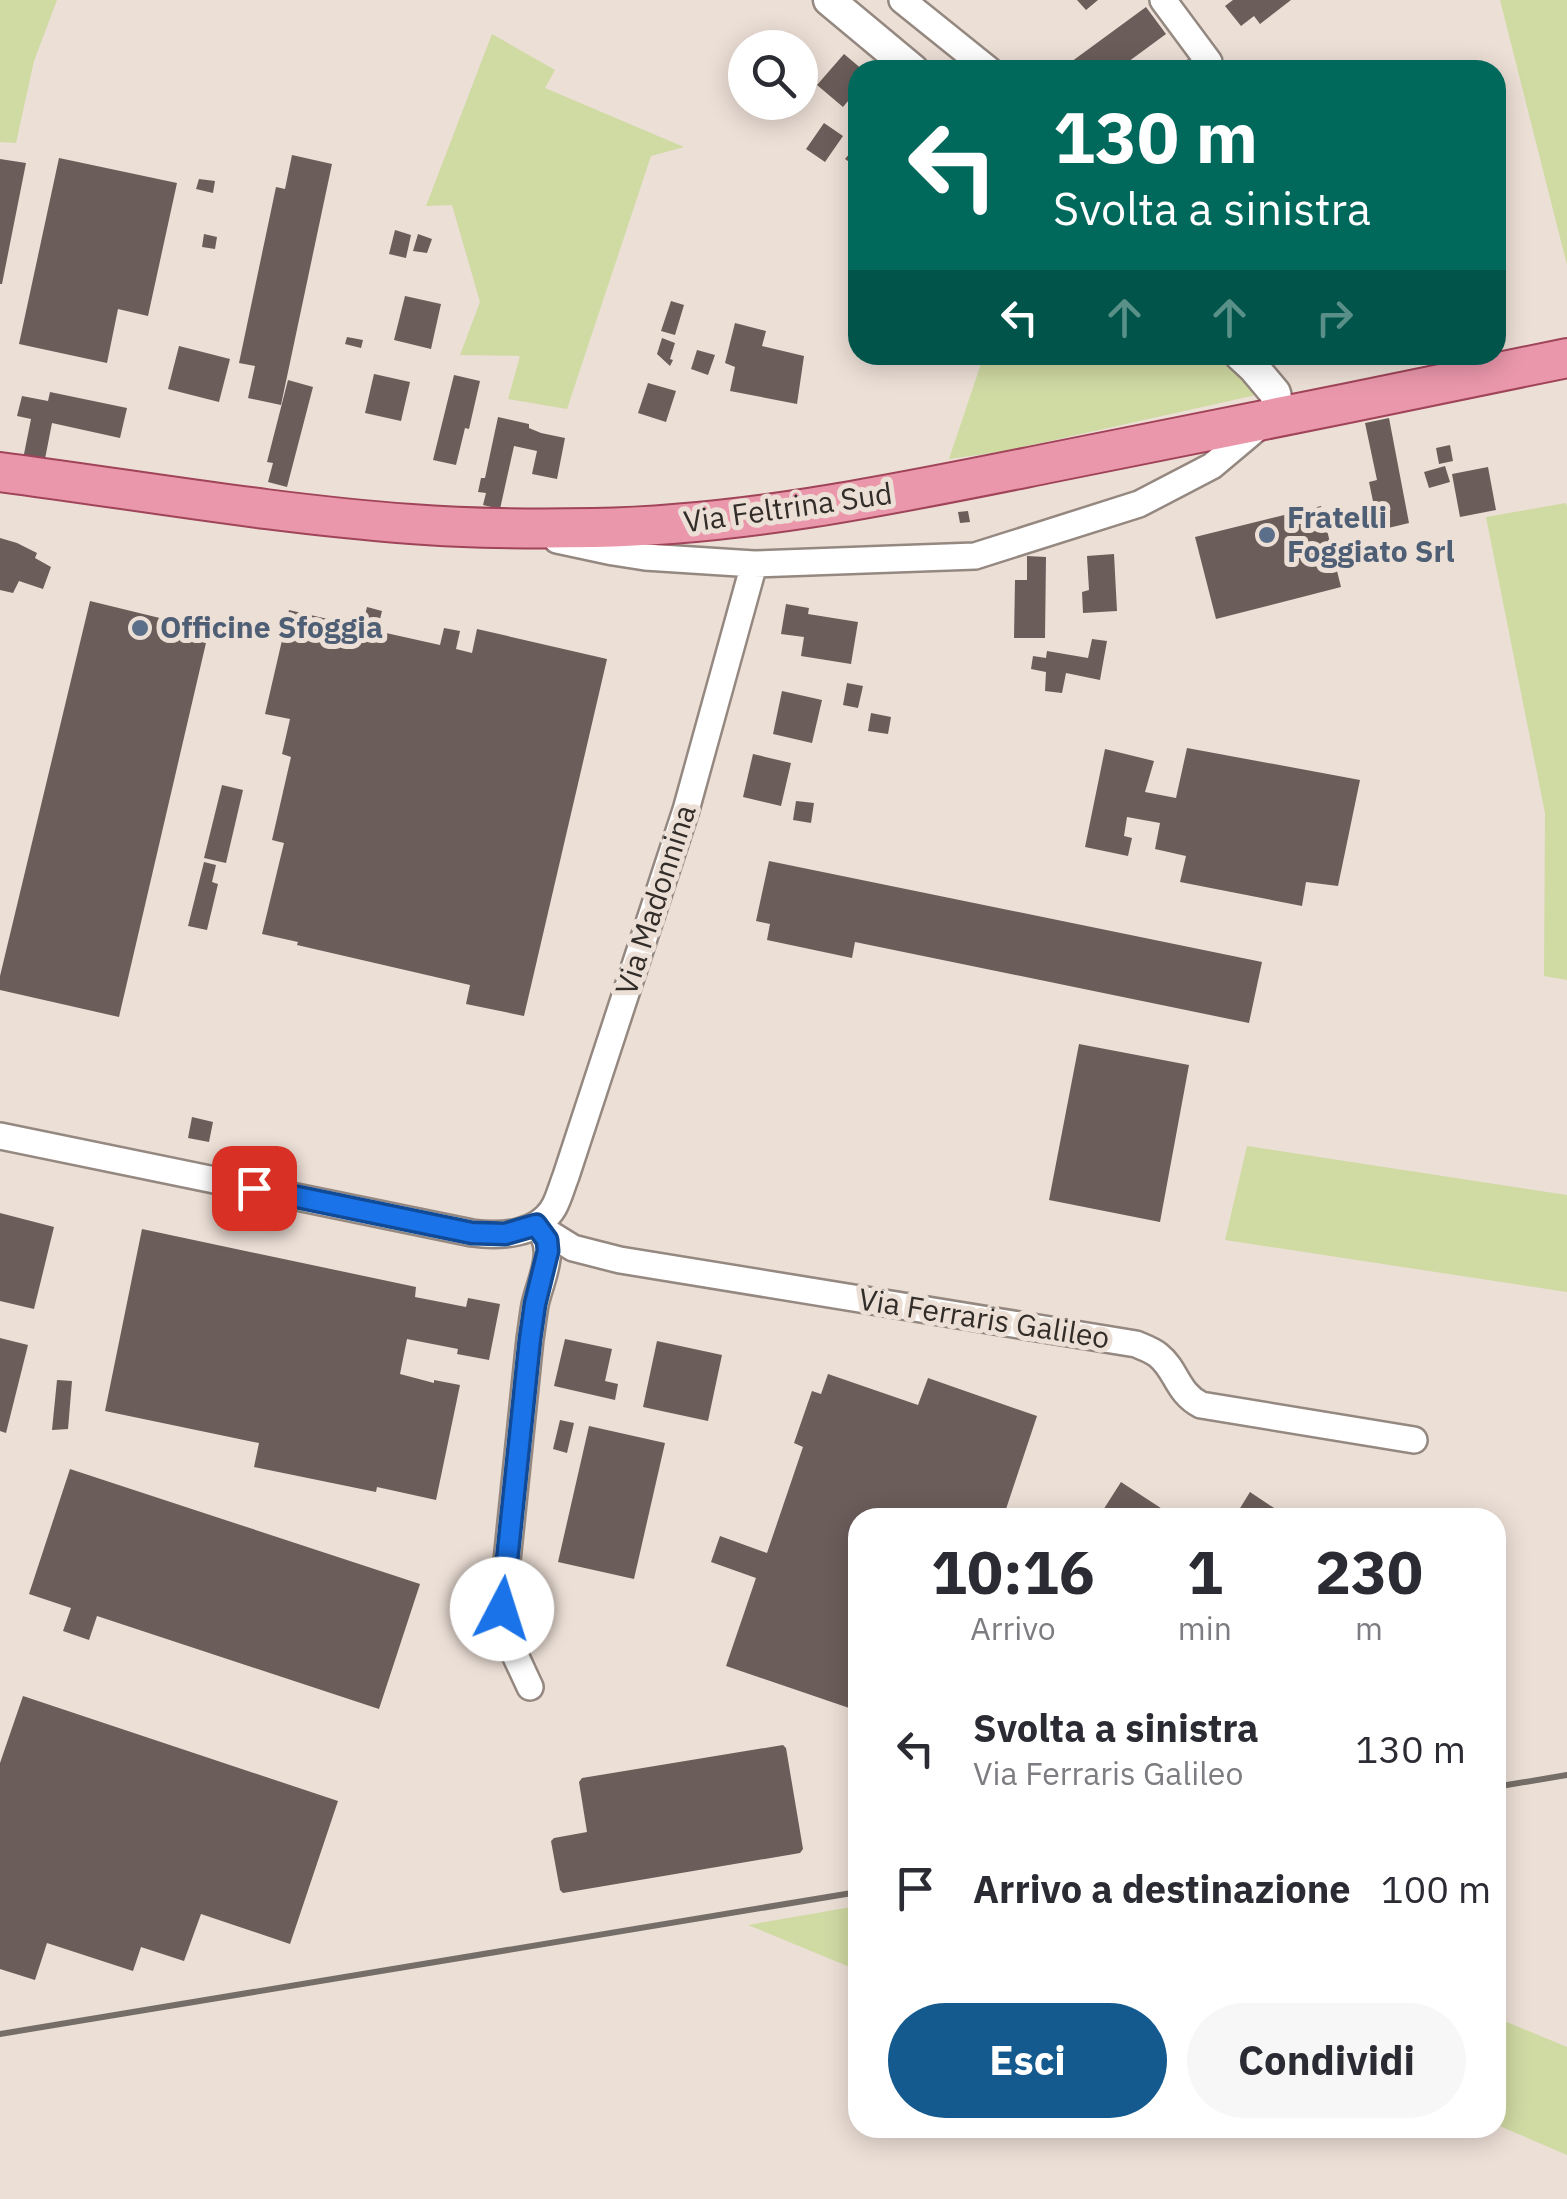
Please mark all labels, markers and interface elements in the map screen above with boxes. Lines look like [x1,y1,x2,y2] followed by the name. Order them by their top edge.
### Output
[728,30,818,120] map controls
[728,30,818,120] button: search
[1053,91,1258,182] text: 130 m
[888,100,1018,230] icon: left
[1053,179,1371,237] text: Svolta a sinistra
[992,290,1047,345] icon: left
[1097,290,1152,345] icon: ahead
[1202,290,1257,345] icon: ahead
[1307,290,1362,345] icon: right
[681,473,895,540] street label: Via Feltrina Sud
[1287,497,1455,570] place label: Fratelli Foggiato Srl
[1256,524,1278,546] marker: Fratelli Foggiato Srl
[160,607,383,646] place label: Officine Sfoggia
[129,617,151,639] marker: Officine Sfoggia
[605,799,704,1000] street label: Via Madonnina
[212,1146,297,1231] pin
[227,1161,282,1216] icon: arrive
[856,1278,1112,1357] street label: Via Ferraris Galileo
[931,1532,1095,1611] text: 10:16
[1187,1532,1223,1611] text: 1
[1315,1532,1423,1611] text: 230
[450,1557,554,1661] position arrow
[970,1607,1056,1649] text: Arrivo
[1178,1607,1232,1649] text: min
[1355,1607,1383,1649] text: m
[973,1703,1259,1752] text: Svolta a sinistra
[888,1721,943,1776] icon: left
[1355,1724,1466,1773] text: 130 m
[973,1752,1243,1794] text: Via Ferraris Galileo
[888,1861,943,1916] icon: arrive
[973,1864,1351,1913] text: Arrivo a destinazione
[1381,1864,1491,1913] text: 100 m
[888,2003,1167,2118] button: Esci
[1187,2003,1466,2118] button: Condividi

